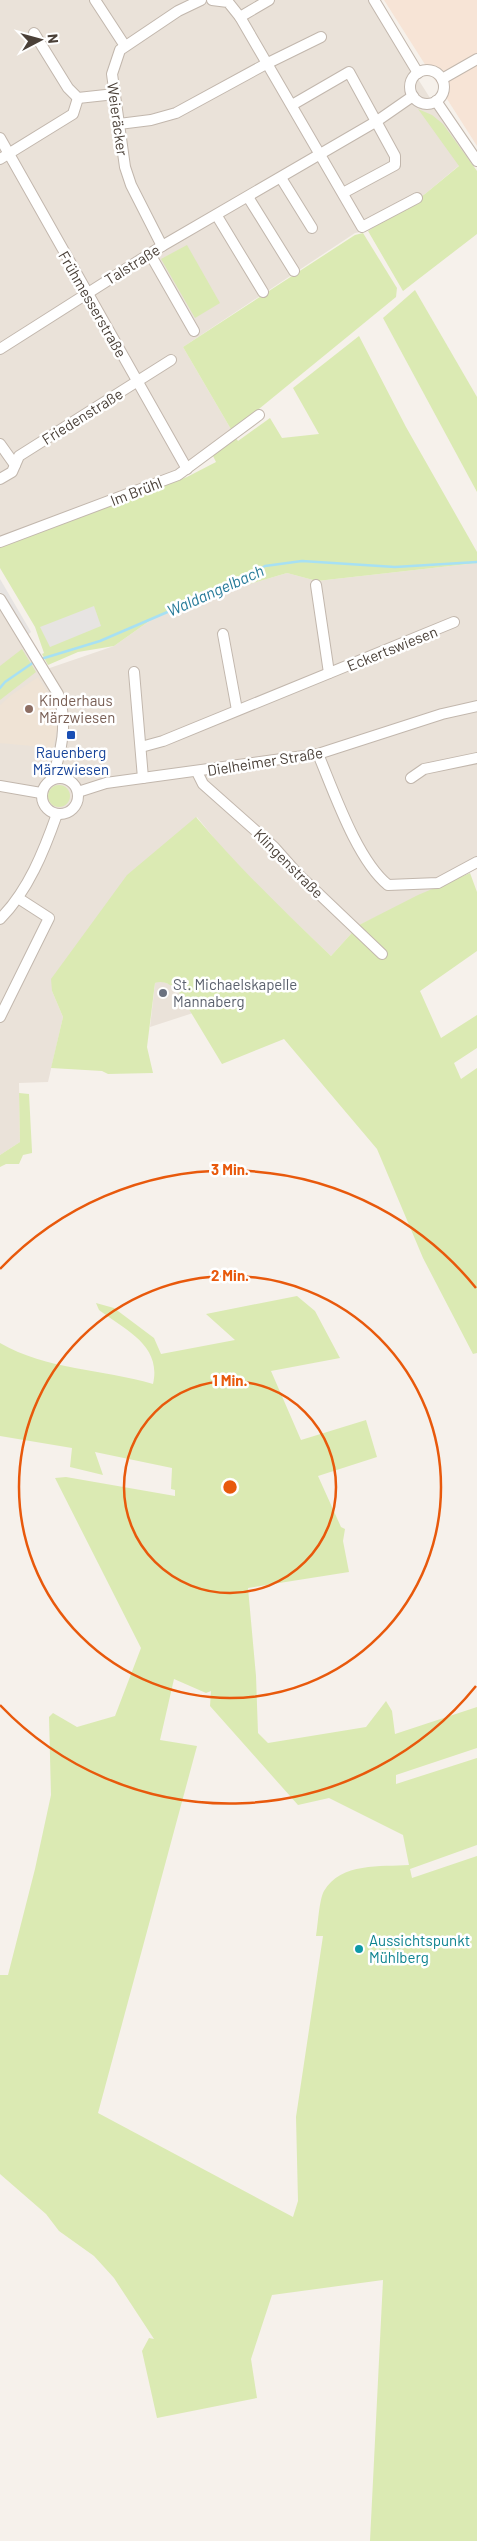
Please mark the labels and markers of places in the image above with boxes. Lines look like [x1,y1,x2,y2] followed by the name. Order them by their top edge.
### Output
[39,691,115,726] place label: Kinderhaus Märzwiesen
[23,703,35,715] marker: Kinderhaus Märzwiesen
[65,729,77,741] marker: Rauenberg Märzwiesen
[33,743,109,778] place label: Rauenberg Märzwiesen
[173,975,297,1010] place label: St. Michaelskapelle Mannaberg
[157,987,169,999] marker: St. Michaelskapelle Mannaberg
[221,1478,239,1496] centre of rings
[369,1931,470,1966] place label: Aussichtspunkt Mühlberg
[353,1943,365,1955] marker: Aussichtspunkt Mühlberg

